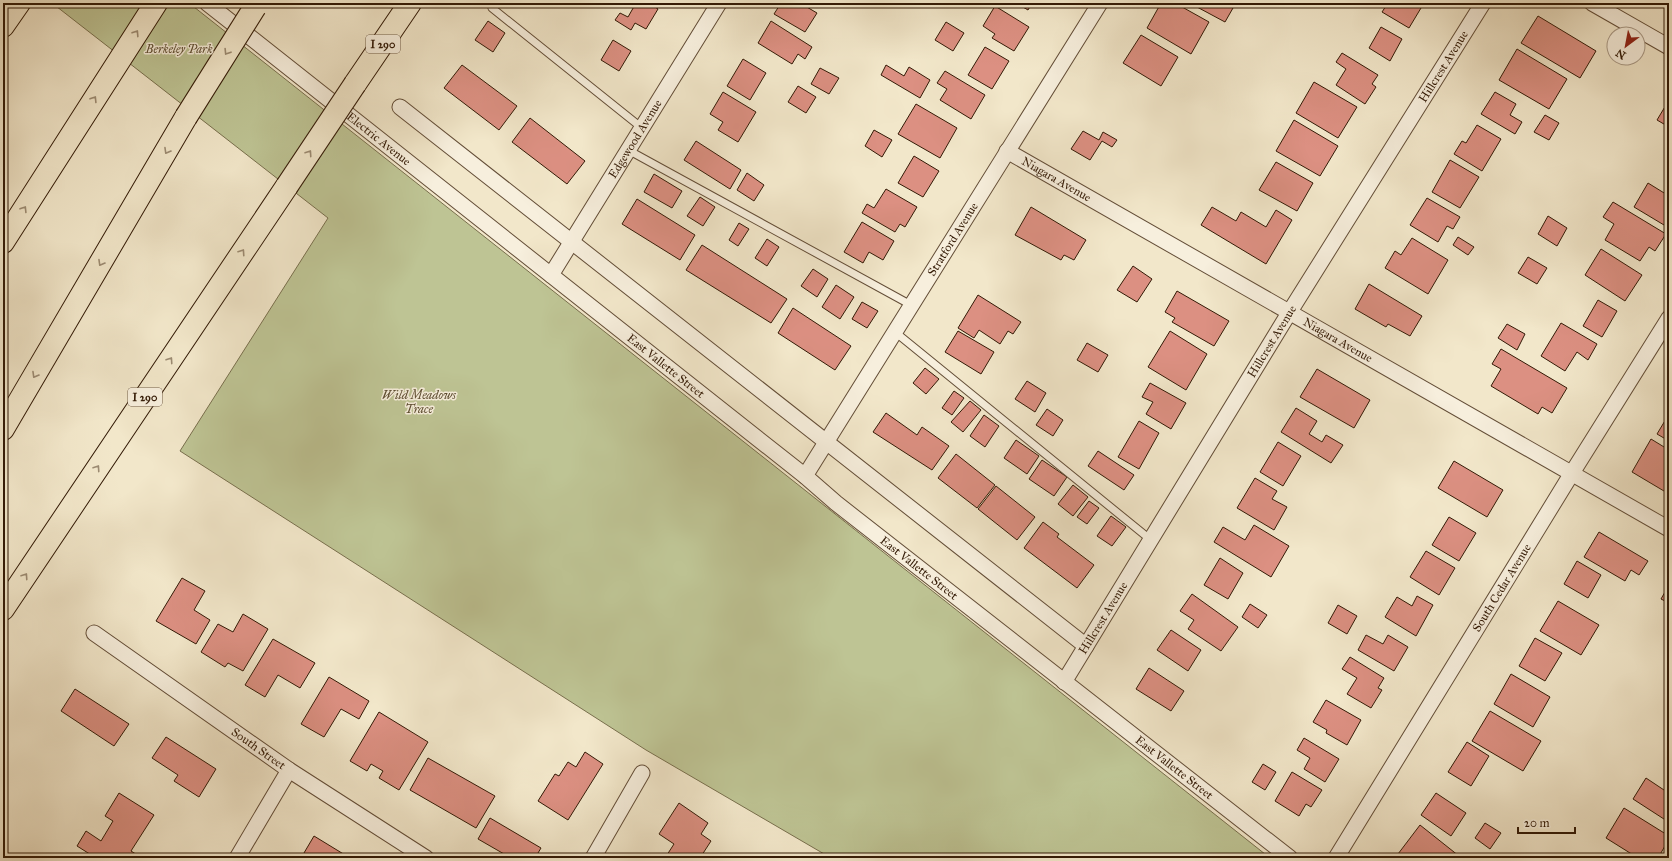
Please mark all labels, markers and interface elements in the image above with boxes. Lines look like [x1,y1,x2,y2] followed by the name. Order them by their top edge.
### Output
[1606,26,1646,66] north arrow
[1416,28,1471,105] street label: Hillcrest Avenue
[131,30,139,37] one-way arrow
[366,35,400,53] road number: I 290
[145,42,213,56] park label: Berkeley Park
[1613,46,1628,62] text: N
[225,48,232,55] one-way arrow
[89,96,96,103] one-way arrow
[605,97,665,181] street label: Edgewood Avenue
[344,109,414,168] street label: Electric Avenue
[164,147,171,154] one-way arrow
[304,151,311,158] one-way arrow
[1019,154,1094,205] street label: Niagara Avenue
[924,200,981,279] street label: Stratford Avenue
[19,206,27,213] one-way arrow
[237,250,244,257] one-way arrow
[98,259,105,266] one-way arrow
[1244,303,1299,380] street label: Hillcrest Avenue
[1301,315,1375,365] street label: Niagara Avenue
[624,331,708,401] street label: East Vallette Street
[165,358,172,365] one-way arrow
[32,371,39,378] one-way arrow
[128,388,162,406] road number: I 290
[382,388,456,416] park label: Wild Meadows Trace
[92,465,100,472] one-way arrow
[877,533,961,603] street label: East Vallette Street
[1469,541,1534,634] street label: South Cedar Avenue
[20,573,28,580] one-way arrow
[1076,579,1130,657] street label: Hillcrest Avenue
[229,725,289,773] street label: South Street
[1133,733,1217,803] street label: East Vallette Street
[1518,809,1575,835] scale bar
[1524,816,1550,830] text: 20 m

